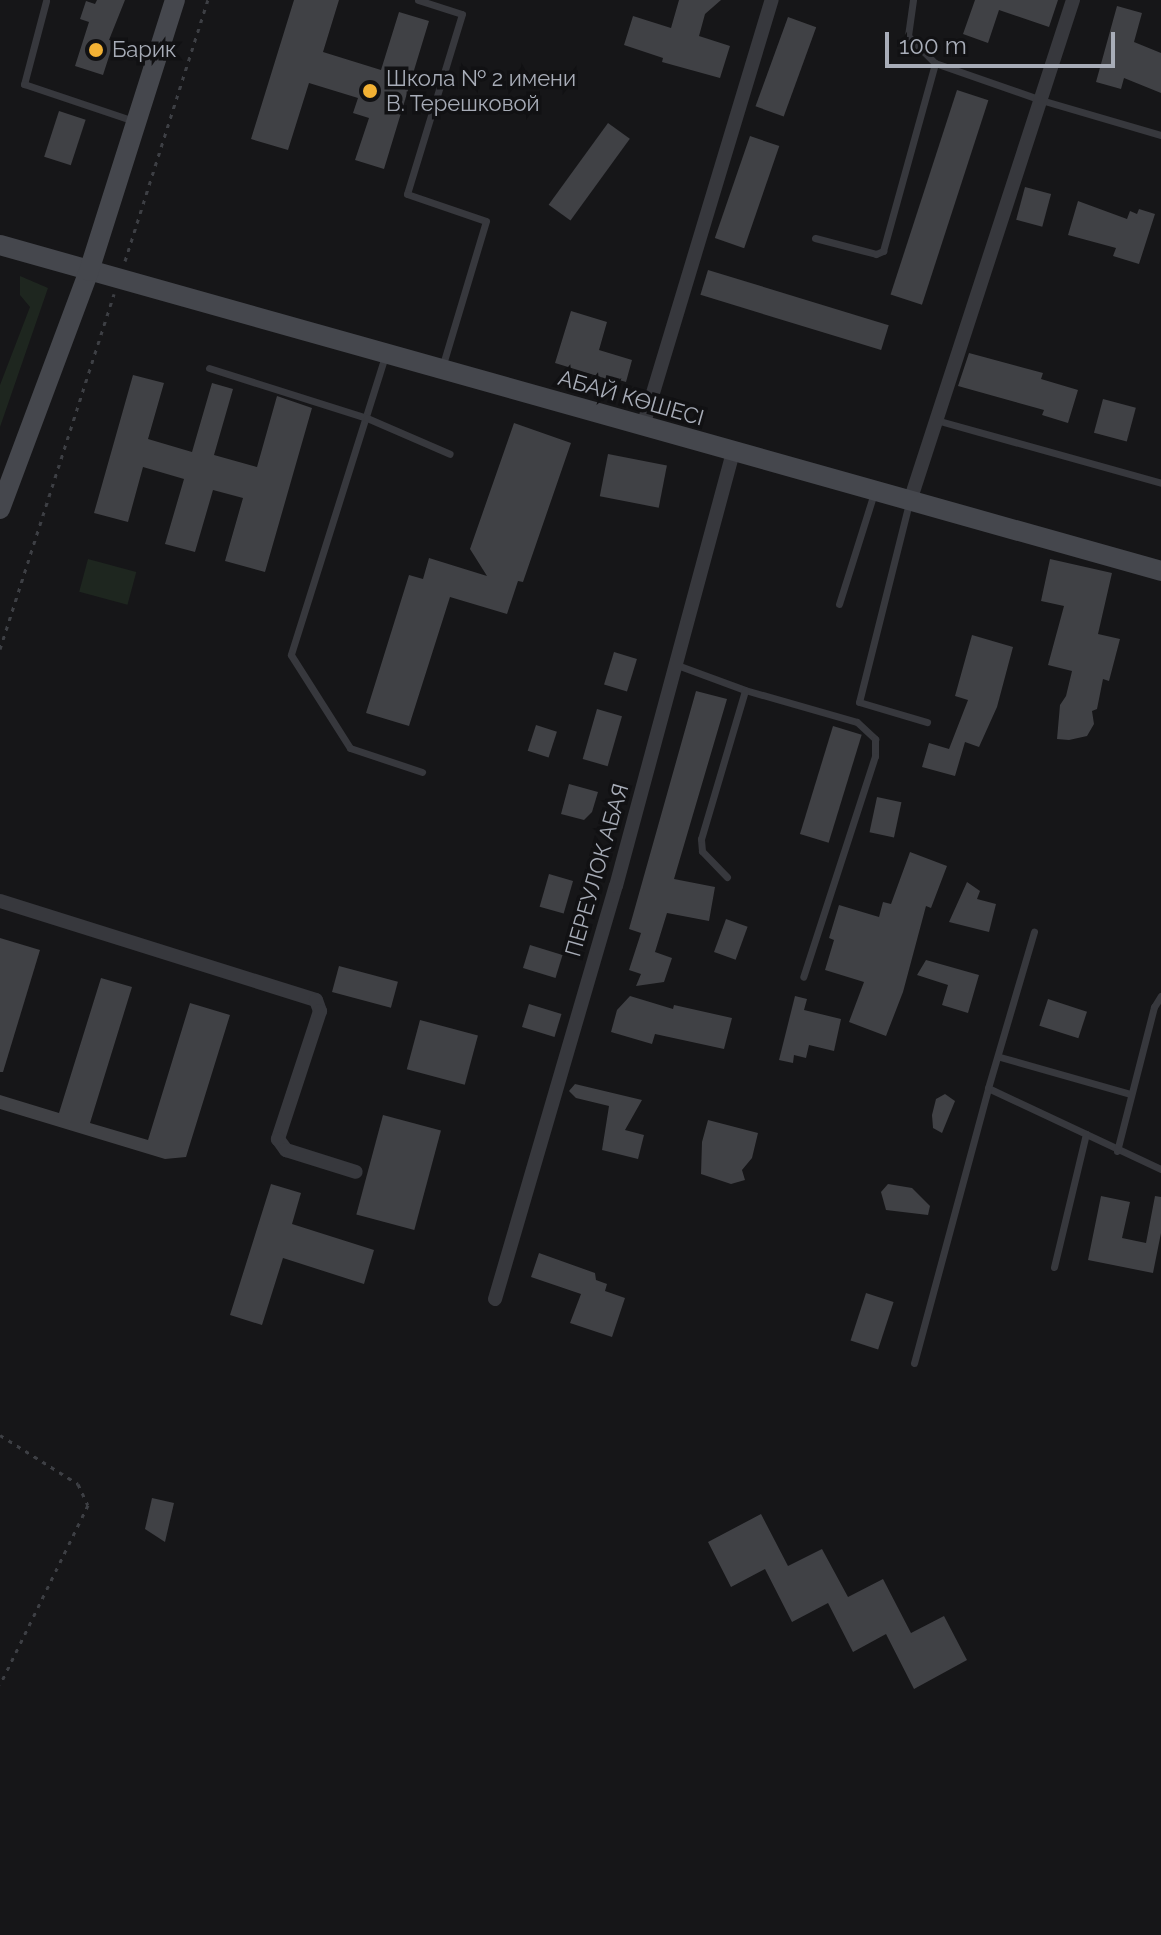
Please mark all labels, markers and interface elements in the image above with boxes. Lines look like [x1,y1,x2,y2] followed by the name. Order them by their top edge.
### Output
[889,16,1119,66] scale bar
[899,31,967,60] text: 100 m
[112,37,176,63] place label: Барик
[87,41,105,59] marker: Барик
[386,65,576,116] place label: Школа № 2 имени В. Терешковой
[361,82,379,100] marker: Школа № 2 имени В. Терешковой
[555,365,707,431] street label: АБАЙ КӨШЕСІ
[560,780,634,960] street label: ПЕРЕУЛОК АБАЯ

